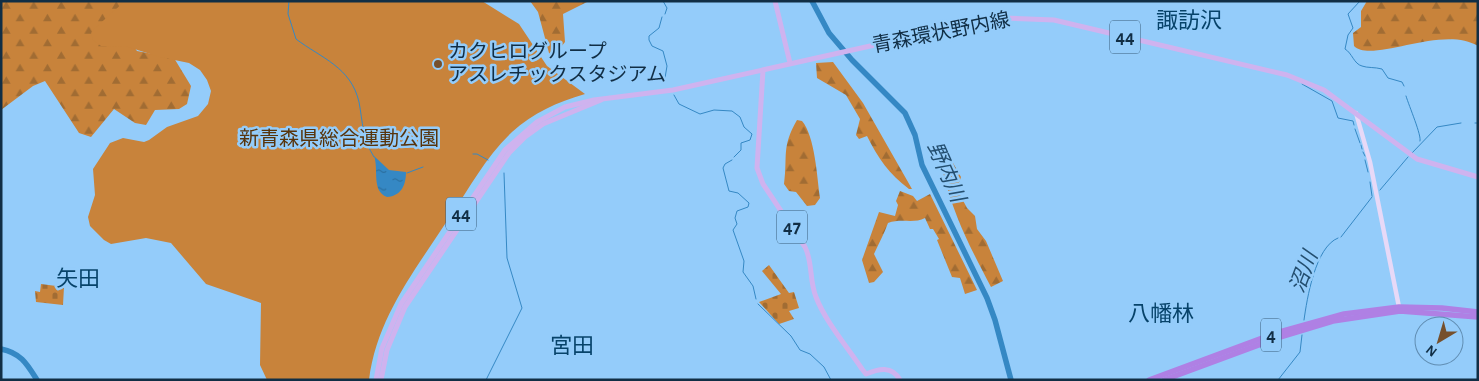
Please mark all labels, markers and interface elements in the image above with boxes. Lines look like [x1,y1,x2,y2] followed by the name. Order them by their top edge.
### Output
[870,8,1012,56] street label: 青森環状野内線
[1156,9,1222,32] district label: 諏訪沢
[1110,21,1140,54] road number: 44
[448,41,666,85] place label: カクヒログループ アスレチックスタジアム
[432,58,444,70] marker: カクヒログループ アスレチックスタジアム
[239,128,439,149] park label: 新青森県総合運動公園
[924,139,970,207] water label: 野内川
[446,198,476,230] road number: 44
[777,210,807,243] road number: 47
[1286,246,1322,295] water label: 沼川
[56,267,100,290] district label: 矢田
[1128,302,1194,325] district label: 八幡林
[1414,316,1464,366] north arrow
[1261,318,1281,352] road number: 4
[550,334,594,357] district label: 宮田
[1423,342,1440,359] text: N

